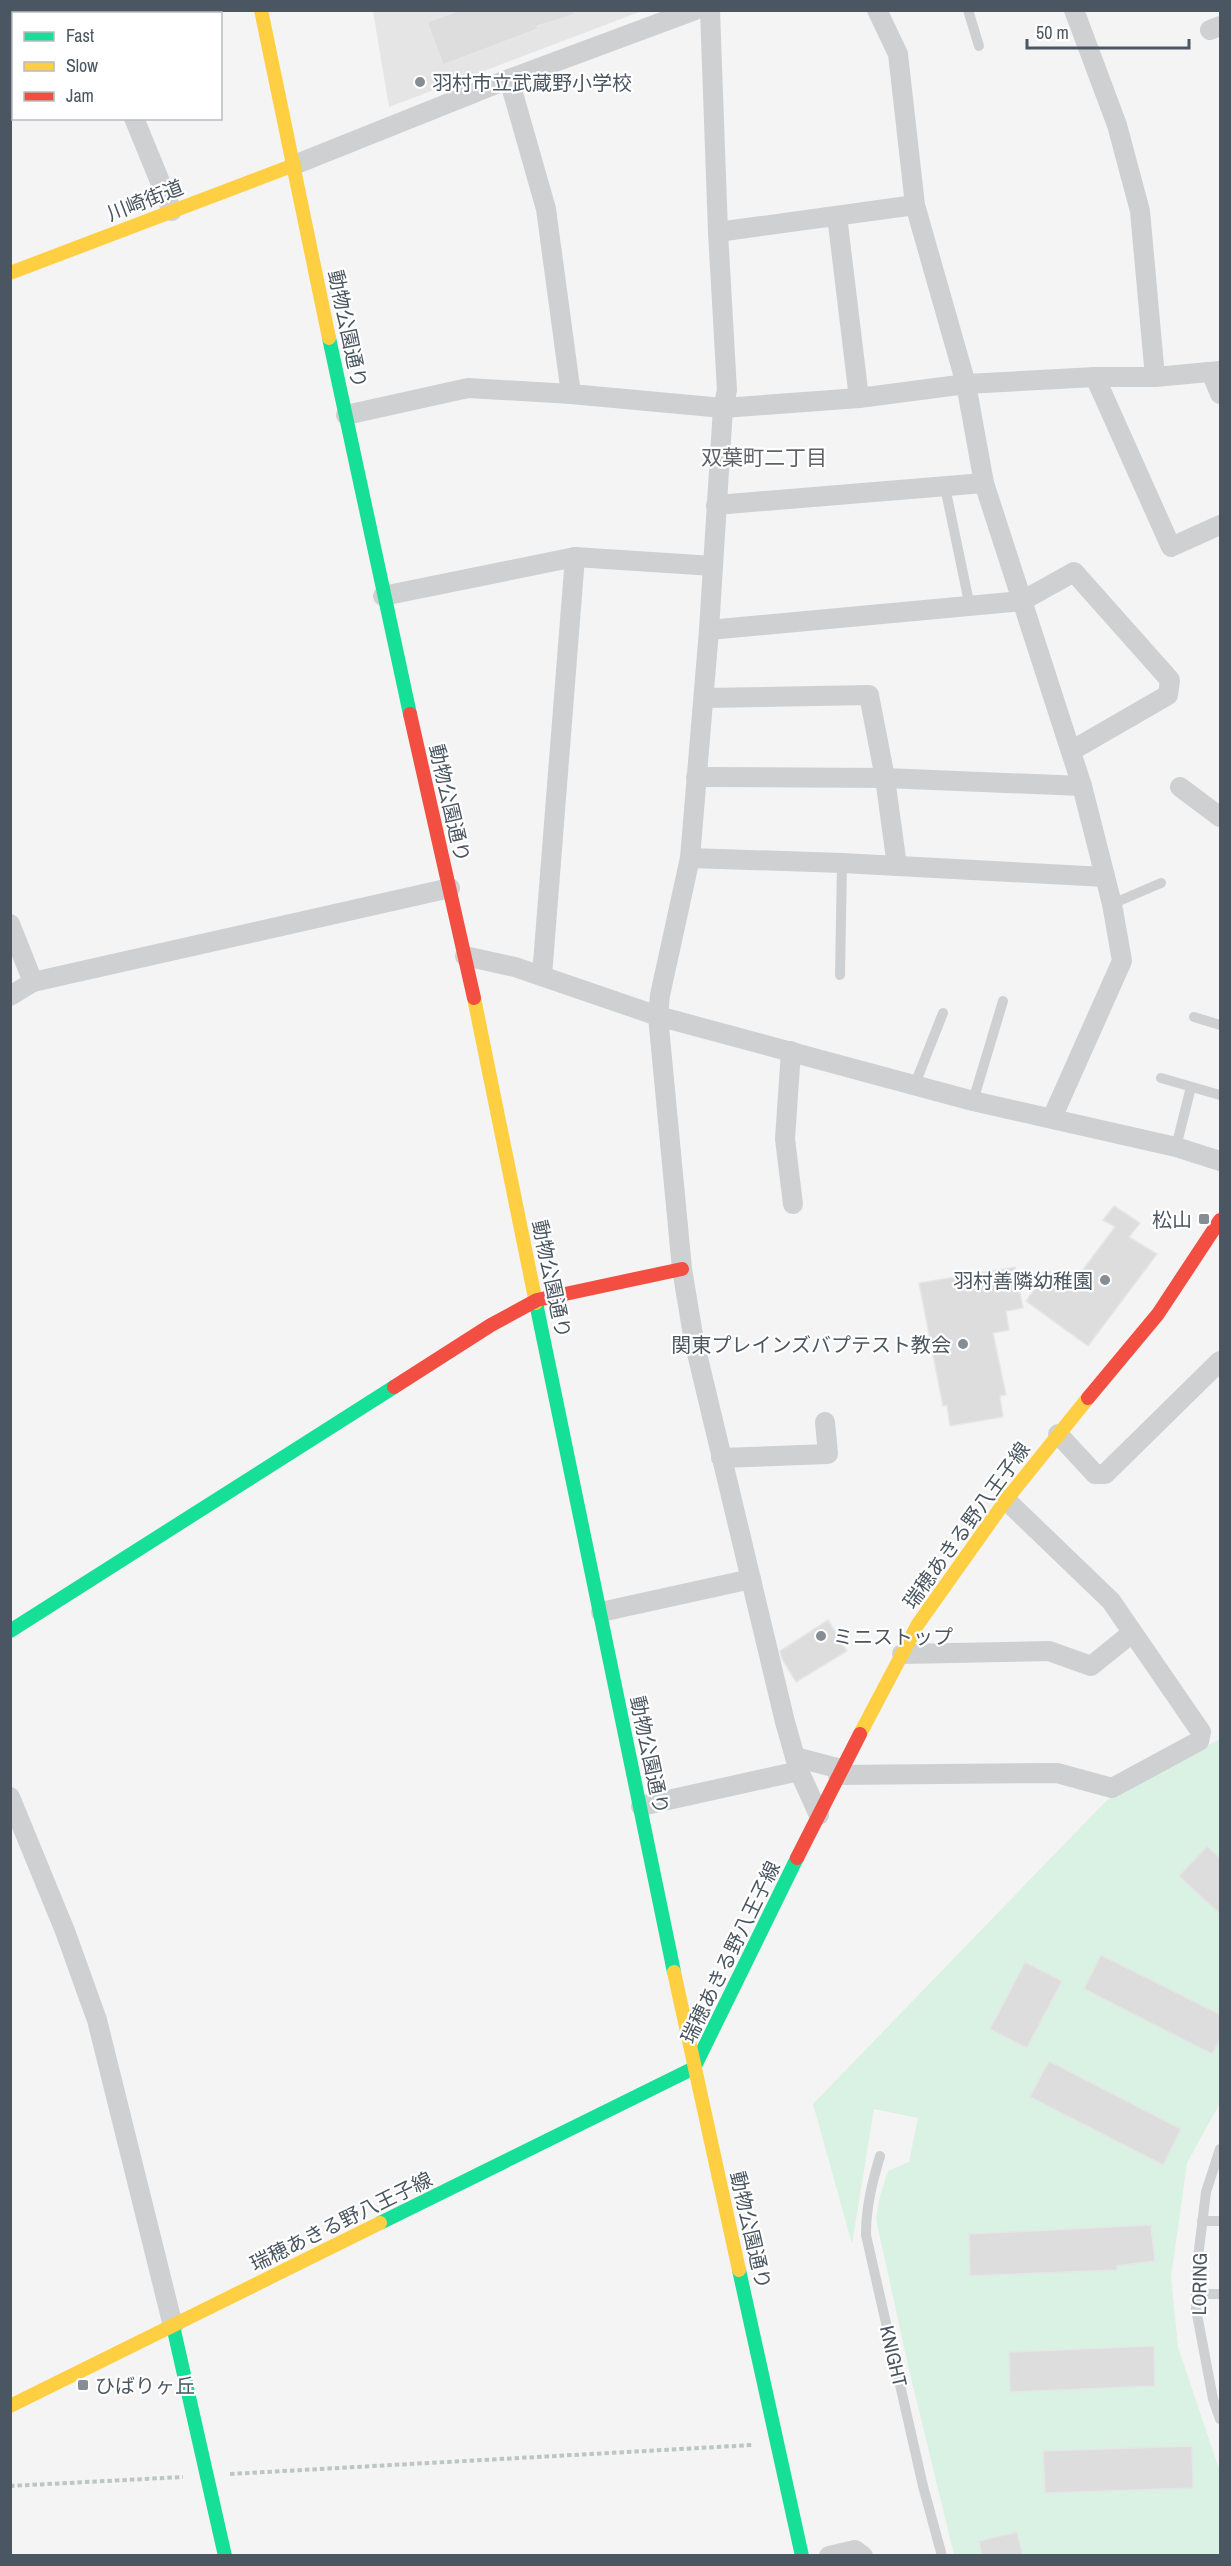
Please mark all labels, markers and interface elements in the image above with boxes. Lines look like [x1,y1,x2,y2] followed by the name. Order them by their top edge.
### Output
[12,12,222,120] legend
[1027,12,1189,50] scale bar
[1036,20,1069,45] text: 50 m
[66,23,94,48] text: Fast
[66,53,98,78] text: Slow
[432,69,632,96] place label: 羽村市立武蔵野小学校
[413,75,427,89] marker: 羽村市立武蔵野小学校
[66,83,94,108] text: Jam
[103,173,187,227] street label: 川崎街道
[322,268,374,390] street label: 動物公園通り
[701,443,827,472] district label: 双葉町二丁目
[423,742,477,864] street label: 動物公園通り
[1152,1206,1192,1233] place label: 松山
[1197,1212,1211,1226] marker: 松山
[526,1218,578,1340] street label: 動物公園通り
[953,1267,1093,1294] place label: 羽村善隣幼稚園
[1098,1273,1112,1287] marker: 羽村善隣幼稚園
[671,1331,951,1358] place label: 関東プレインズバプテスト教会
[956,1337,970,1351] marker: 関東プレインズバプテスト教会
[896,1436,1036,1614] street label: 瑞穂あきる野八王子線
[833,1623,953,1650] place label: ミニストップ
[814,1629,828,1643] marker: ミニストップ
[624,1694,676,1816] street label: 動物公園通り
[674,1856,786,2048] street label: 瑞穂あきる野八王子線
[245,2165,437,2277] street label: 瑞穂あきる野八王子線
[724,2169,778,2291] street label: 動物公園通り
[1185,2252,1213,2316] street label: LORING
[874,2323,914,2389] street label: KNIGHT
[95,2372,195,2399] place label: ひばりヶ丘
[76,2378,90,2392] marker: ひばりヶ丘

